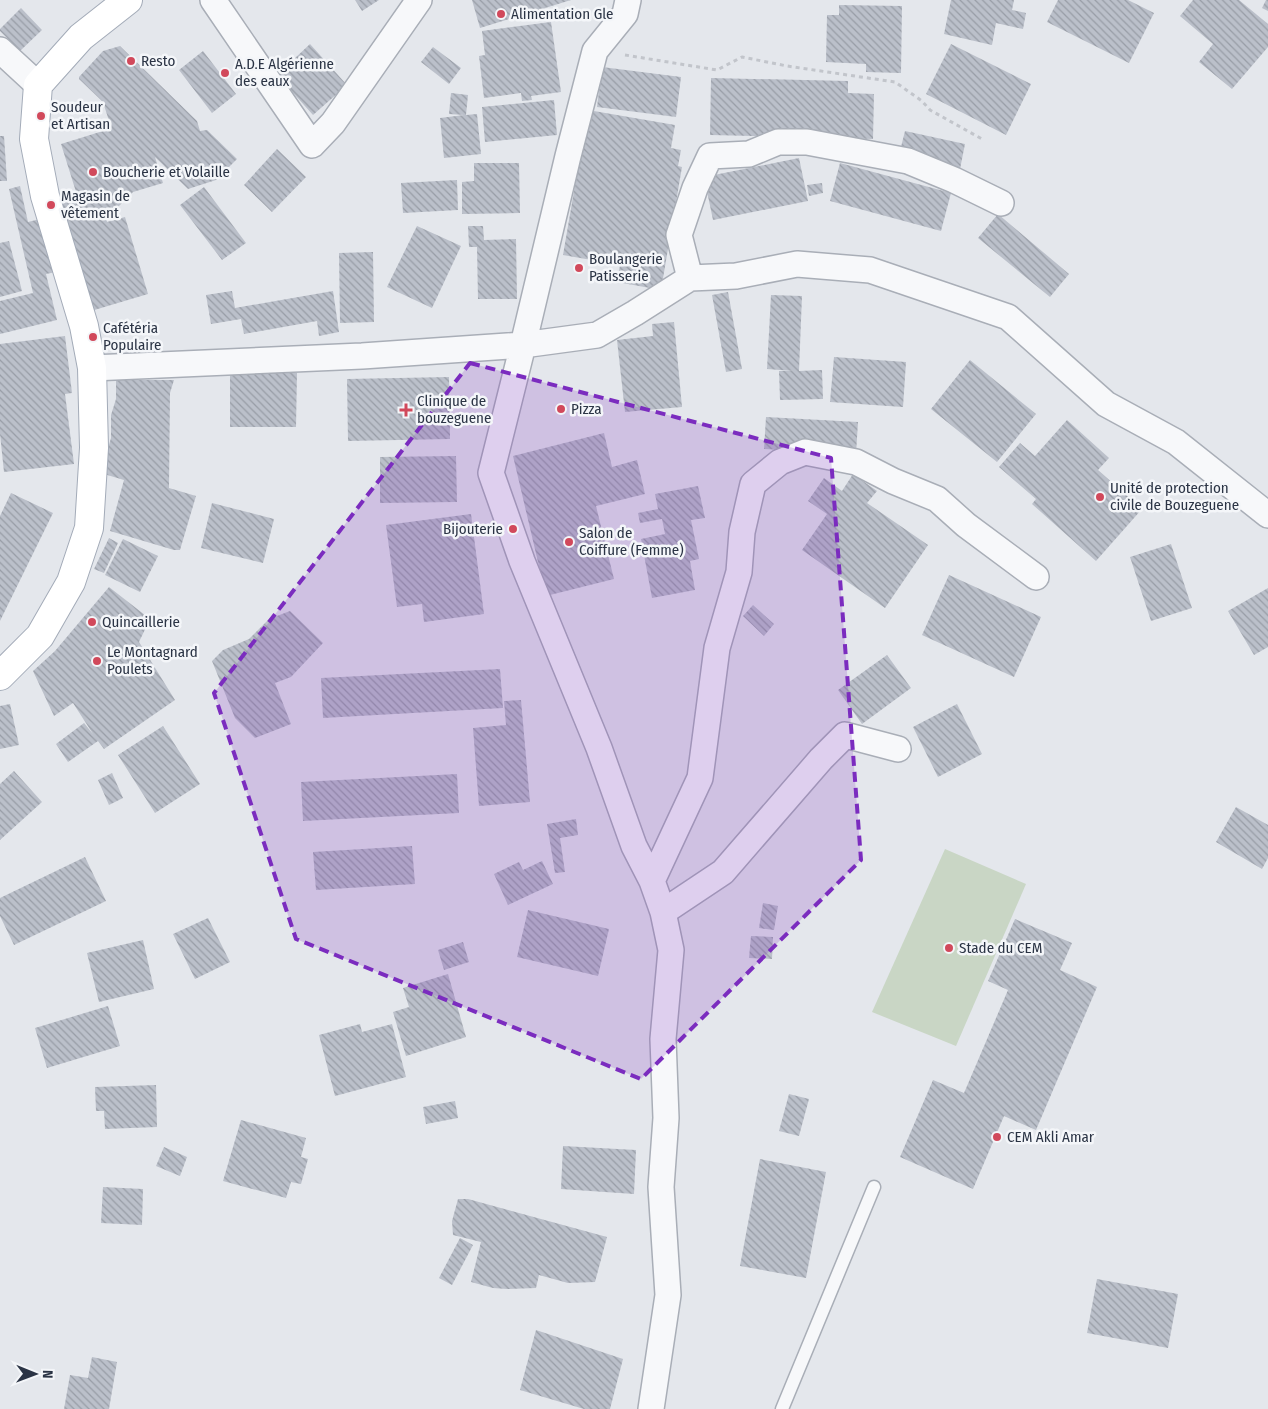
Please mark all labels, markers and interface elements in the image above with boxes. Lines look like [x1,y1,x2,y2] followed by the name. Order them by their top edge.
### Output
[511,5,614,23] place label: Alimentation Gle
[495,8,507,20] marker: Alimentation Gle
[141,52,175,70] place label: Resto
[125,55,137,67] marker: Resto
[235,55,334,90] place label: A.D.E Algérienne des eaux
[219,67,231,79] marker: A.D.E Algérienne des eaux
[51,98,110,133] place label: Soudeur et Artisan
[35,110,47,122] marker: Soudeur et Artisan
[103,163,230,181] place label: Boucherie et Volaille
[87,166,99,178] marker: Boucherie et Volaille
[61,187,130,222] place label: Magasin de vêtement
[45,199,57,211] marker: Magasin de vêtement
[589,250,663,285] place label: Boulangerie Patisserie
[573,262,585,274] marker: Boulangerie Patisserie
[103,319,161,354] place label: Cafétéria Populaire
[87,331,99,343] marker: Cafétéria Populaire
[417,392,491,427] place label: Clinique de bouzeguene
[571,400,602,418] place label: Pizza
[399,403,413,417] marker: Clinique de bouzeguene
[555,403,567,415] marker: Pizza
[1110,479,1239,514] place label: Unité de protection civile de Bouzeguene
[1094,491,1106,503] marker: Unité de protection civile de Bouzeguene
[443,520,503,538] place label: Bijouterie
[507,523,519,535] marker: Bijouterie
[579,524,684,559] place label: Salon de Coiffure (Femme)
[563,536,575,548] marker: Salon de Coiffure (Femme)
[102,613,180,631] place label: Quincaillerie
[86,616,98,628] marker: Quincaillerie
[107,643,198,678] place label: Le Montagnard Poulets
[91,655,103,667] marker: Le Montagnard Poulets
[959,939,1042,957] place label: Stade du CEM
[943,942,955,954] marker: Stade du CEM
[1007,1128,1095,1146] place label: CEM Akli Amar
[991,1131,1003,1143] marker: CEM Akli Amar
[10,1349,60,1399] north arrow
[39,1370,56,1379] text: N

